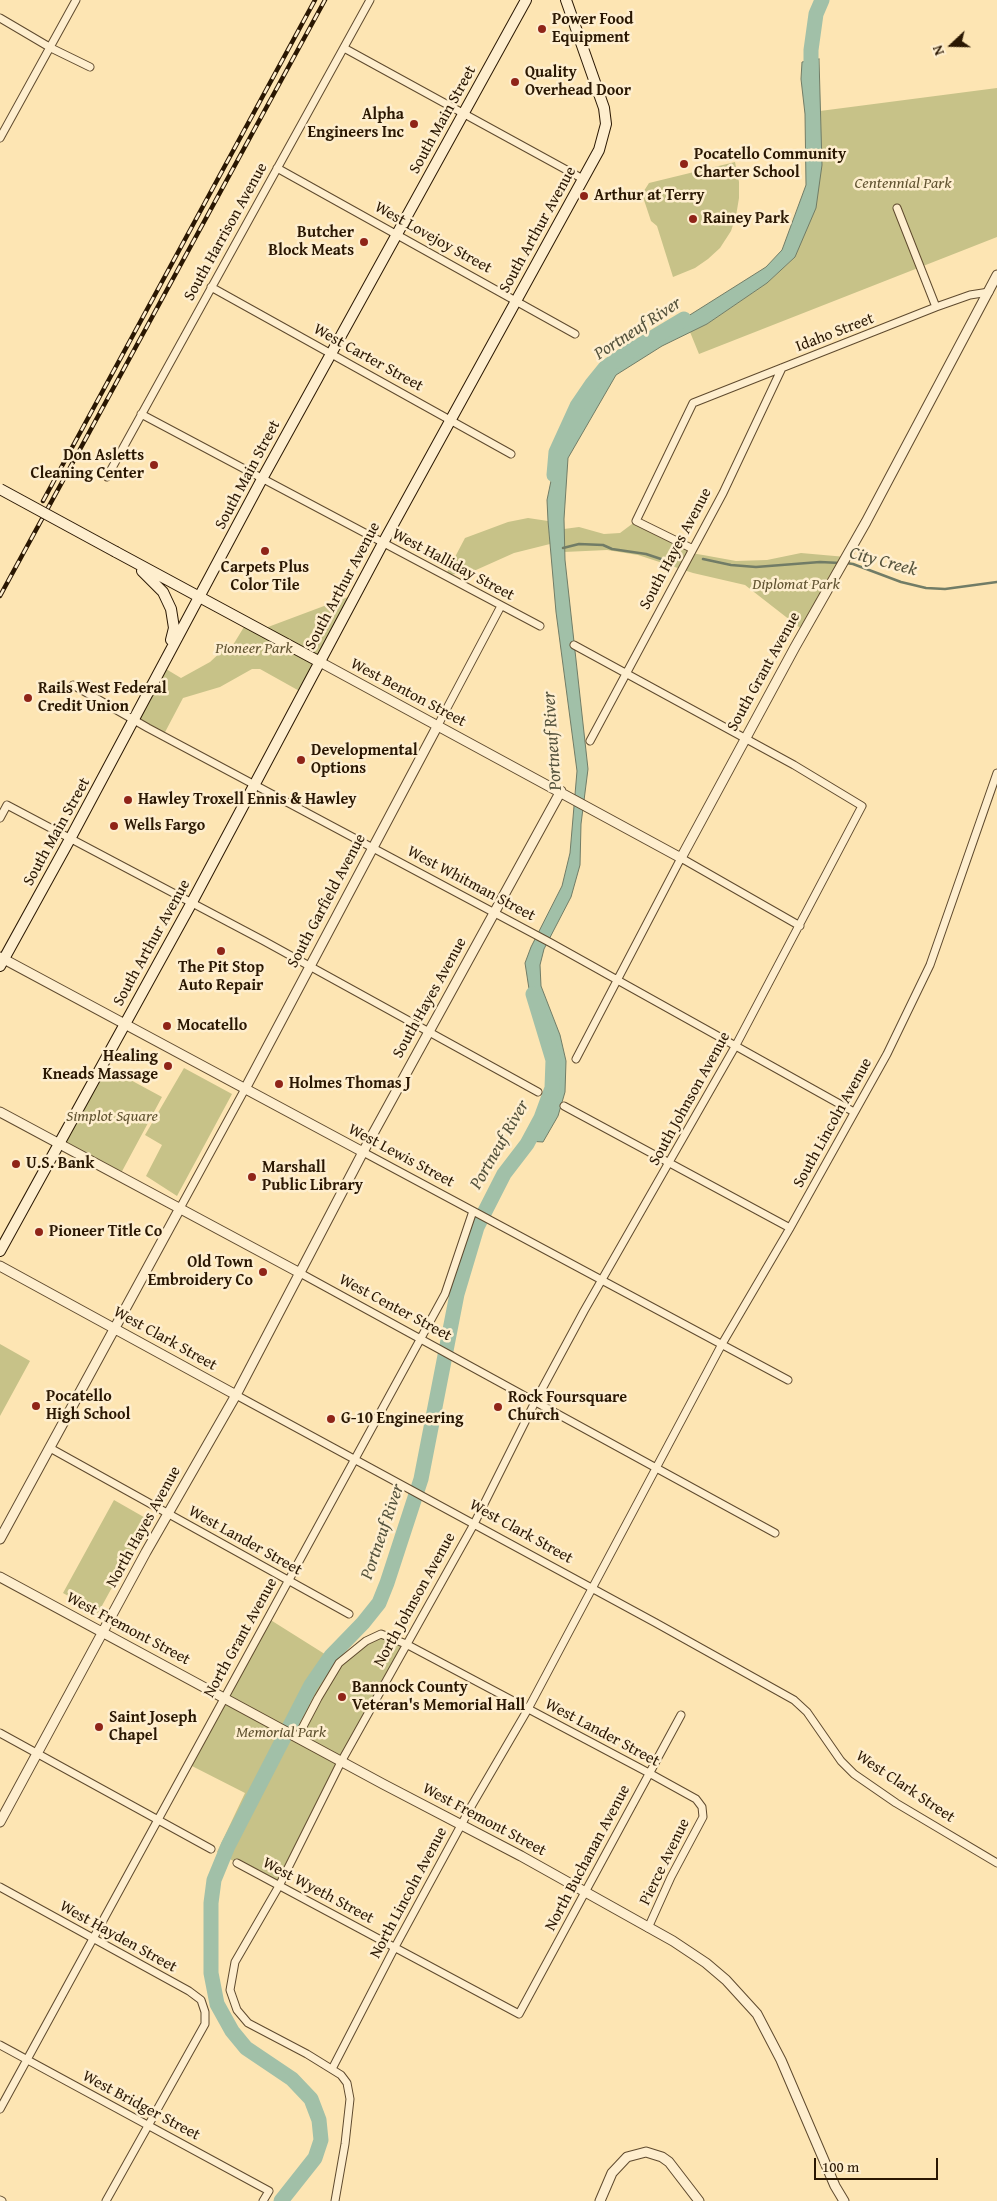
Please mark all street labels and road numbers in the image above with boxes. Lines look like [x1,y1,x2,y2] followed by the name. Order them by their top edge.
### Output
[405,62,481,178] street label: South Main Street
[180,160,272,304] street label: South Harrison Avenue
[495,163,581,297] street label: South Arthur Avenue
[371,198,495,278] street label: West Lovejoy Street
[793,309,877,357] street label: Idaho Street
[310,320,426,396] street label: West Carter Street
[211,417,285,533] street label: South Main Street
[636,485,716,613] street label: South Hayes Avenue
[301,519,385,653] street label: South Arthur Avenue
[389,525,517,605] street label: West Halliday Street
[723,609,805,735] street label: South Grant Avenue
[347,654,469,732] street label: West Benton Street
[19,774,95,890] street label: South Main Street
[283,831,371,971] street label: South Garfield Avenue
[404,842,538,926] street label: West Whitman Street
[109,876,195,1010] street label: South Arthur Avenue
[389,934,471,1062] street label: South Hayes Avenue
[645,1029,735,1169] street label: South Johnson Avenue
[789,1055,877,1191] street label: South Lincoln Avenue
[345,1120,457,1192] street label: West Lewis Street
[335,1270,455,1346] street label: West Center Street
[110,1303,220,1375] street label: West Clark Street
[103,1463,185,1591] street label: North Hayes Avenue
[466,1496,576,1568] street label: West Clark Street
[185,1502,305,1580] street label: West Lander Street
[370,1529,460,1671] street label: North Johnson Avenue
[200,1575,282,1701] street label: North Grant Avenue
[63,1588,193,1670] street label: West Fremont Street
[541,1695,663,1771] street label: West Lander Street
[852,1747,958,1827] street label: West Clark Street
[419,1779,549,1861] street label: West Fremont Street
[541,1782,635,1934] street label: North Buchanan Avenue
[636,1815,694,1909] street label: Pierce Avenue
[366,1824,452,1962] street label: North Lincoln Avenue
[259,1854,377,1928] street label: West Wyeth Street
[56,1897,180,1977] street label: West Hayden Street
[79,2067,203,2145] street label: West Bridger Street

